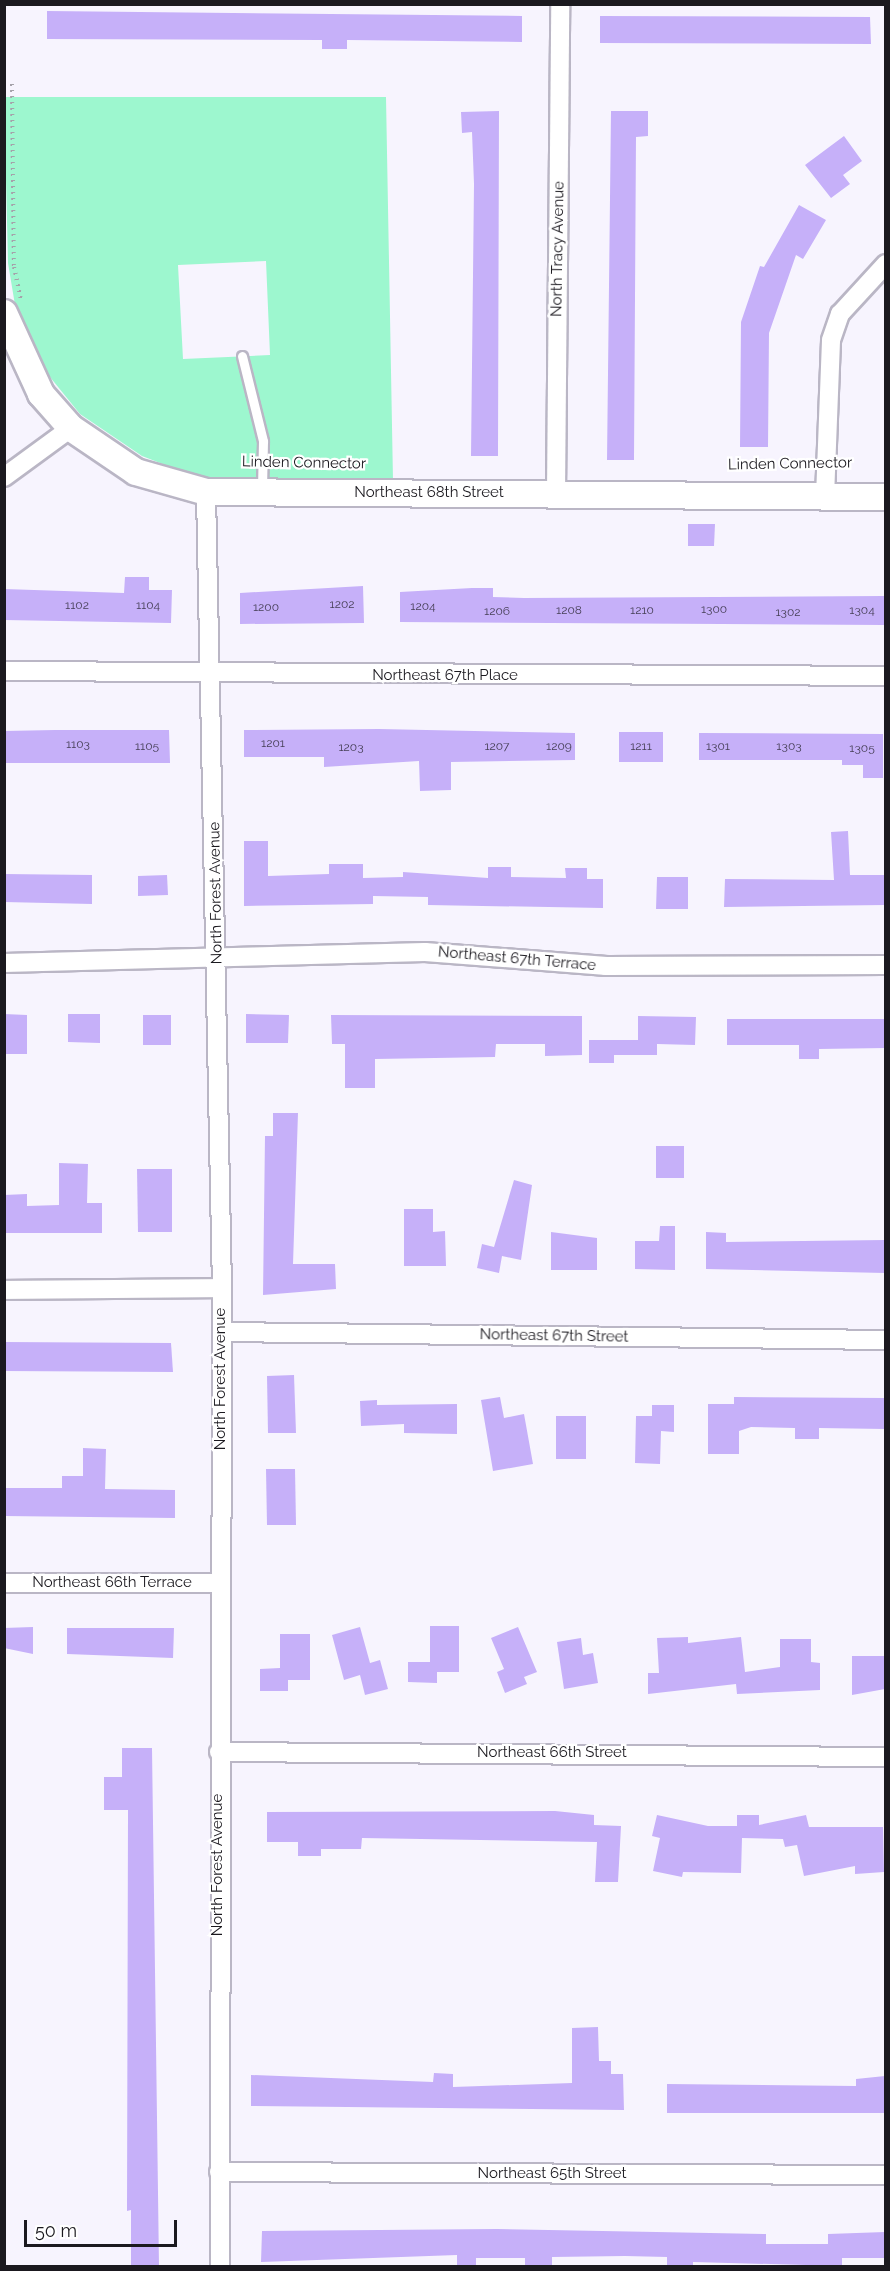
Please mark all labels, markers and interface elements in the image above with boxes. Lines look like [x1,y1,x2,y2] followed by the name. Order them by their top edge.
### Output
[548,180,568,318] street label: North Tracy Avenue
[242,453,366,473] street label: Linden Connector
[728,454,852,474] street label: Linden Connector
[354,484,504,502] street label: Northeast 68th Street
[330,598,354,612] house number: 1202
[65,599,89,613] house number: 1102
[136,599,160,613] house number: 1104
[410,600,436,614] house number: 1204
[253,601,279,615] house number: 1200
[701,603,727,617] house number: 1300
[556,604,582,618] house number: 1208
[630,604,654,618] house number: 1210
[849,604,875,618] house number: 1304
[484,605,510,619] house number: 1206
[775,606,801,620] house number: 1302
[372,667,518,685] street label: Northeast 67th Place
[261,737,285,751] house number: 1201
[66,738,90,752] house number: 1103
[135,740,159,754] house number: 1105
[484,740,510,754] house number: 1207
[546,740,572,754] house number: 1209
[630,740,652,754] house number: 1211
[706,740,730,754] house number: 1301
[776,740,802,754] house number: 1303
[338,741,364,755] house number: 1203
[849,742,875,756] house number: 1305
[206,821,226,965] street label: North Forest Avenue
[437,943,597,975] street label: Northeast 67th Terrace
[212,1307,230,1451] street label: North Forest Avenue
[479,1326,629,1346] street label: Northeast 67th Street
[32,1574,192,1592] street label: Northeast 66th Terrace
[477,1744,627,1762] street label: Northeast 66th Street
[209,1793,227,1937] street label: North Forest Avenue
[478,2165,626,2183] street label: Northeast 65th Street
[27,2208,180,2246] scale bar
[35,2220,77,2241] text: 50 m

